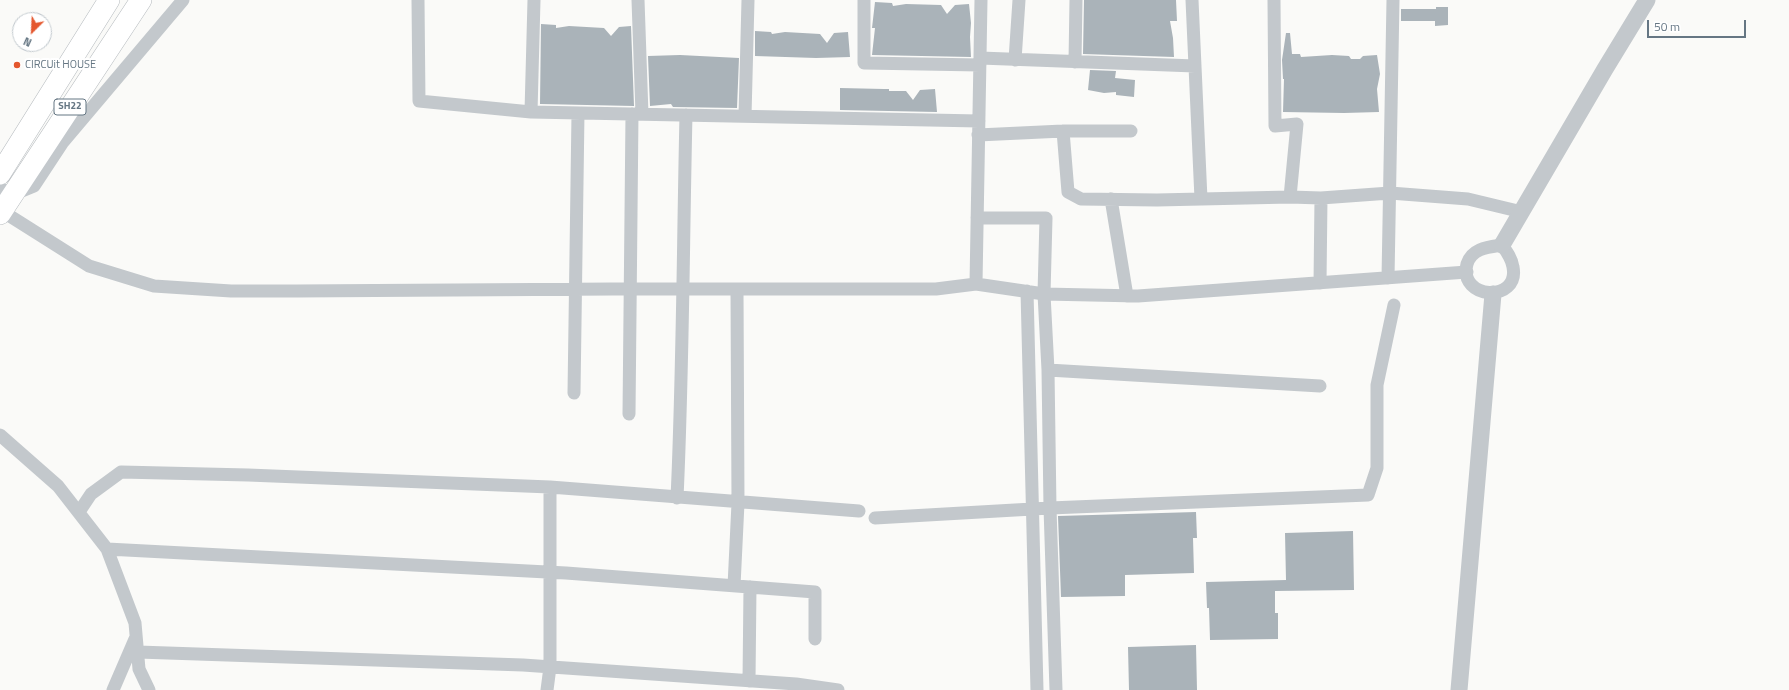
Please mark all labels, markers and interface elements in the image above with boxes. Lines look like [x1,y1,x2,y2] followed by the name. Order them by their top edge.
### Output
[12,12,52,52] north arrow
[1649,12,1748,38] scale bar
[1654,17,1680,36] text: 50 m
[21,33,34,51] text: N
[25,58,96,72] place label: CIRCUit HOUSE
[12,60,22,70] marker: CIRCUit HOUSE
[54,99,86,115] road number: SH22

